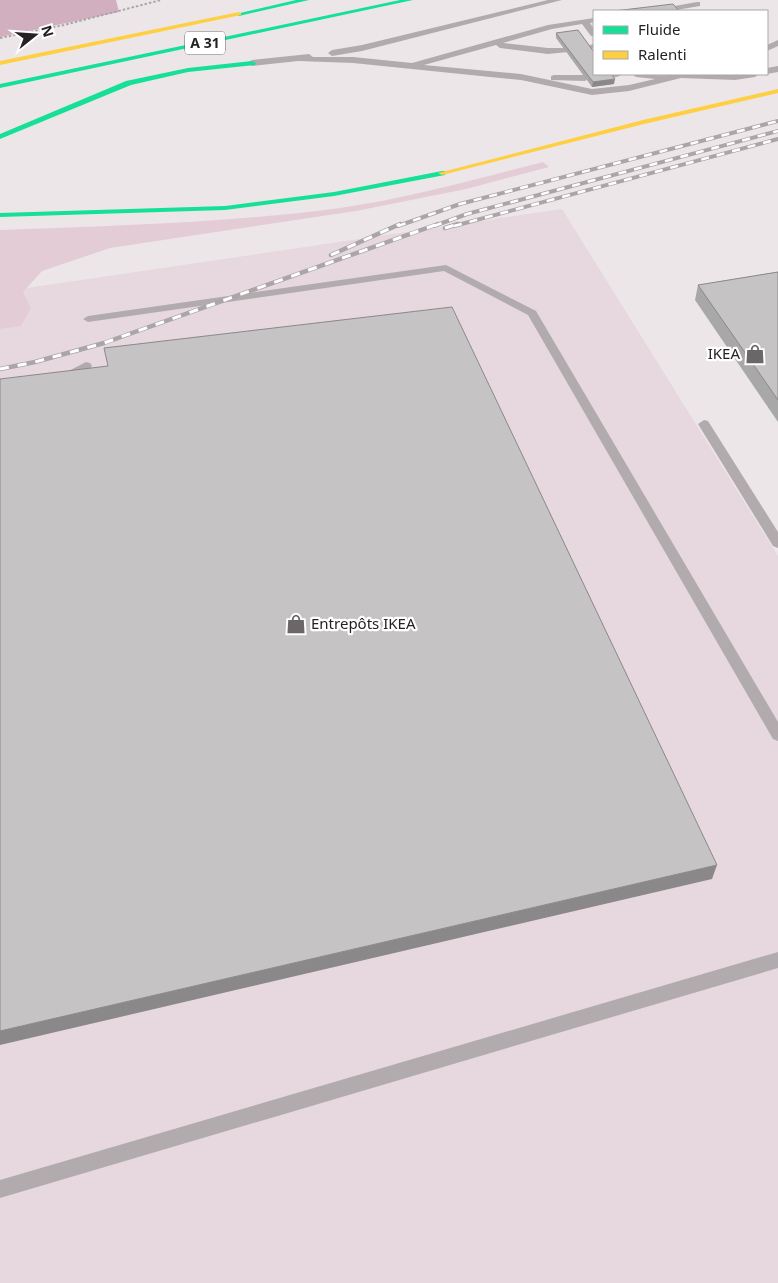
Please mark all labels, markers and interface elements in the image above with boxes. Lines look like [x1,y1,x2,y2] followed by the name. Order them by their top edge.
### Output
[10,10,60,60] north arrow
[593,10,768,75] legend
[638,19,680,39] text: Fluide
[37,23,59,39] text: N
[185,32,225,54] road number: A 31
[638,44,687,64] text: Ralenti
[708,343,740,363] place label: IKEA
[744,343,766,365] shop icon: IKEA
[285,613,307,635] shop icon: Entrepôts IKEA
[311,613,416,633] place label: Entrepôts IKEA

